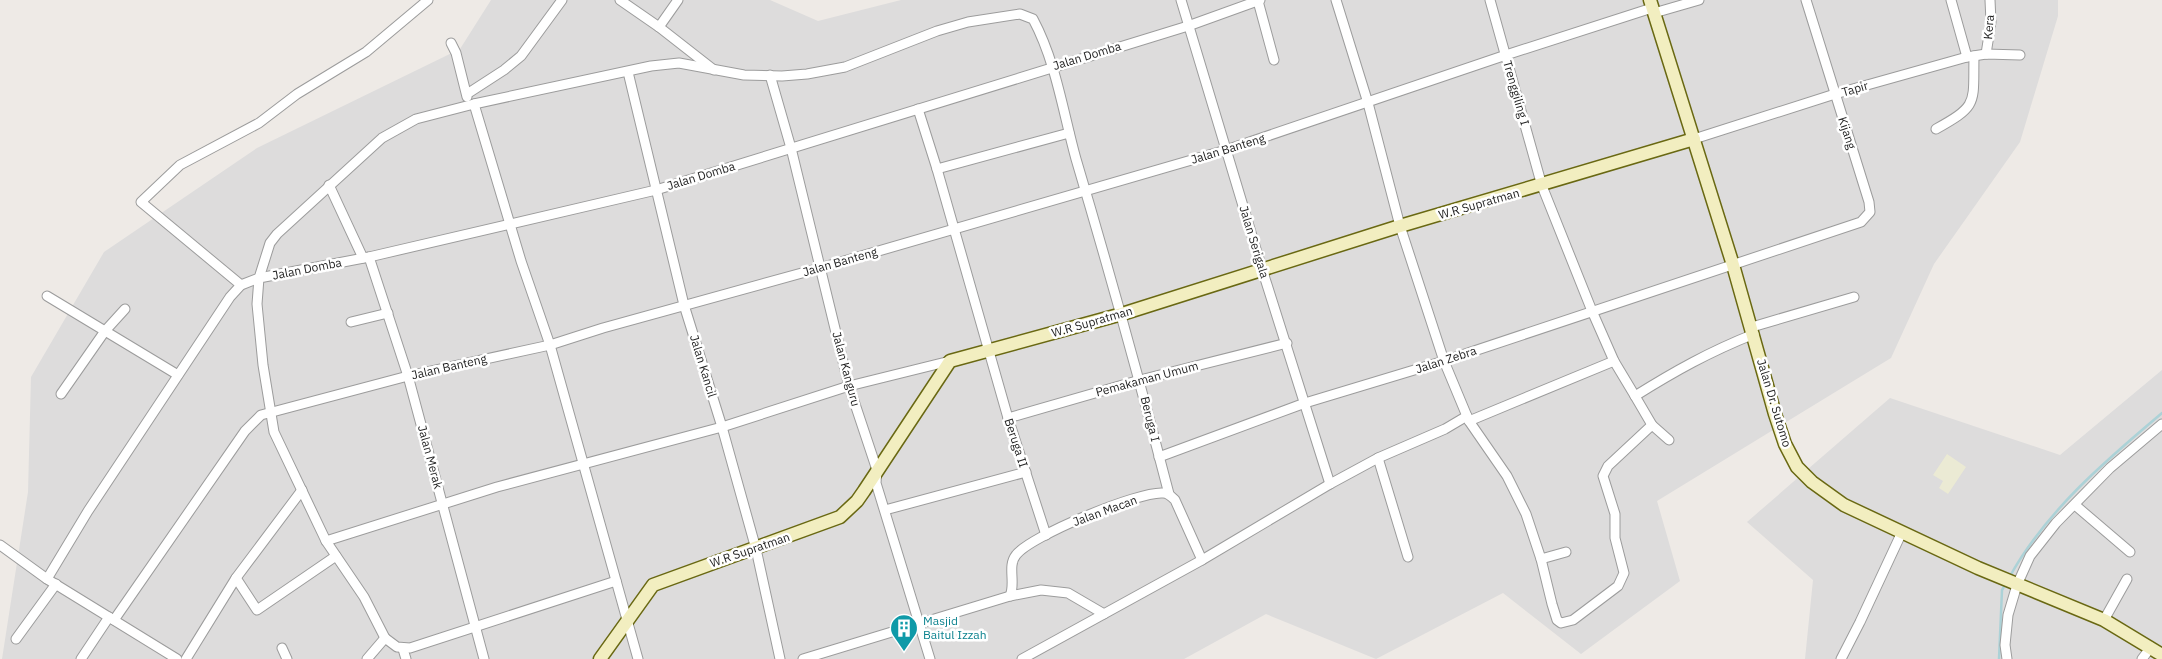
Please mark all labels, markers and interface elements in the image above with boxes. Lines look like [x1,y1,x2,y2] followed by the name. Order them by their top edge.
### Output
[1980,13,1997,40] street label: Kera
[1051,38,1123,73] street label: Jalan Domba
[1500,59,1533,127] street label: Trenggiling I
[1840,77,1870,99] street label: Tapir
[1835,115,1860,152] street label: Kijang
[1189,130,1267,167] street label: Jalan Banteng
[665,158,737,193] street label: Jalan Domba
[1437,185,1521,222] street label: W.R Supratman
[1236,204,1273,281] street label: Jalan Serigala
[801,244,879,279] street label: Jalan Banteng
[271,254,343,283] street label: Jalan Domba
[1050,303,1134,340] street label: W.R Supratman
[829,330,864,408] street label: Jalan Kanguru
[687,333,720,399] street label: Jalan Kancil
[1414,342,1479,376] street label: Jalan Zebra
[410,350,489,382] street label: Jalan Banteng
[1754,357,1795,449] street label: Jalan Dr. Sutomo
[1094,358,1200,399] street label: Pemakaman Umum
[1138,395,1163,443] street label: Beruga I
[1001,416,1032,469] street label: Beruga II
[415,423,446,491] street label: Jalan Merak
[1071,492,1139,529] street label: Jalan Macan
[708,529,792,570] street label: W.R Supratman
[889,613,919,652] building icon: Masjid Baitul Izzah
[923,613,987,642] place label: Masjid Baitul Izzah

